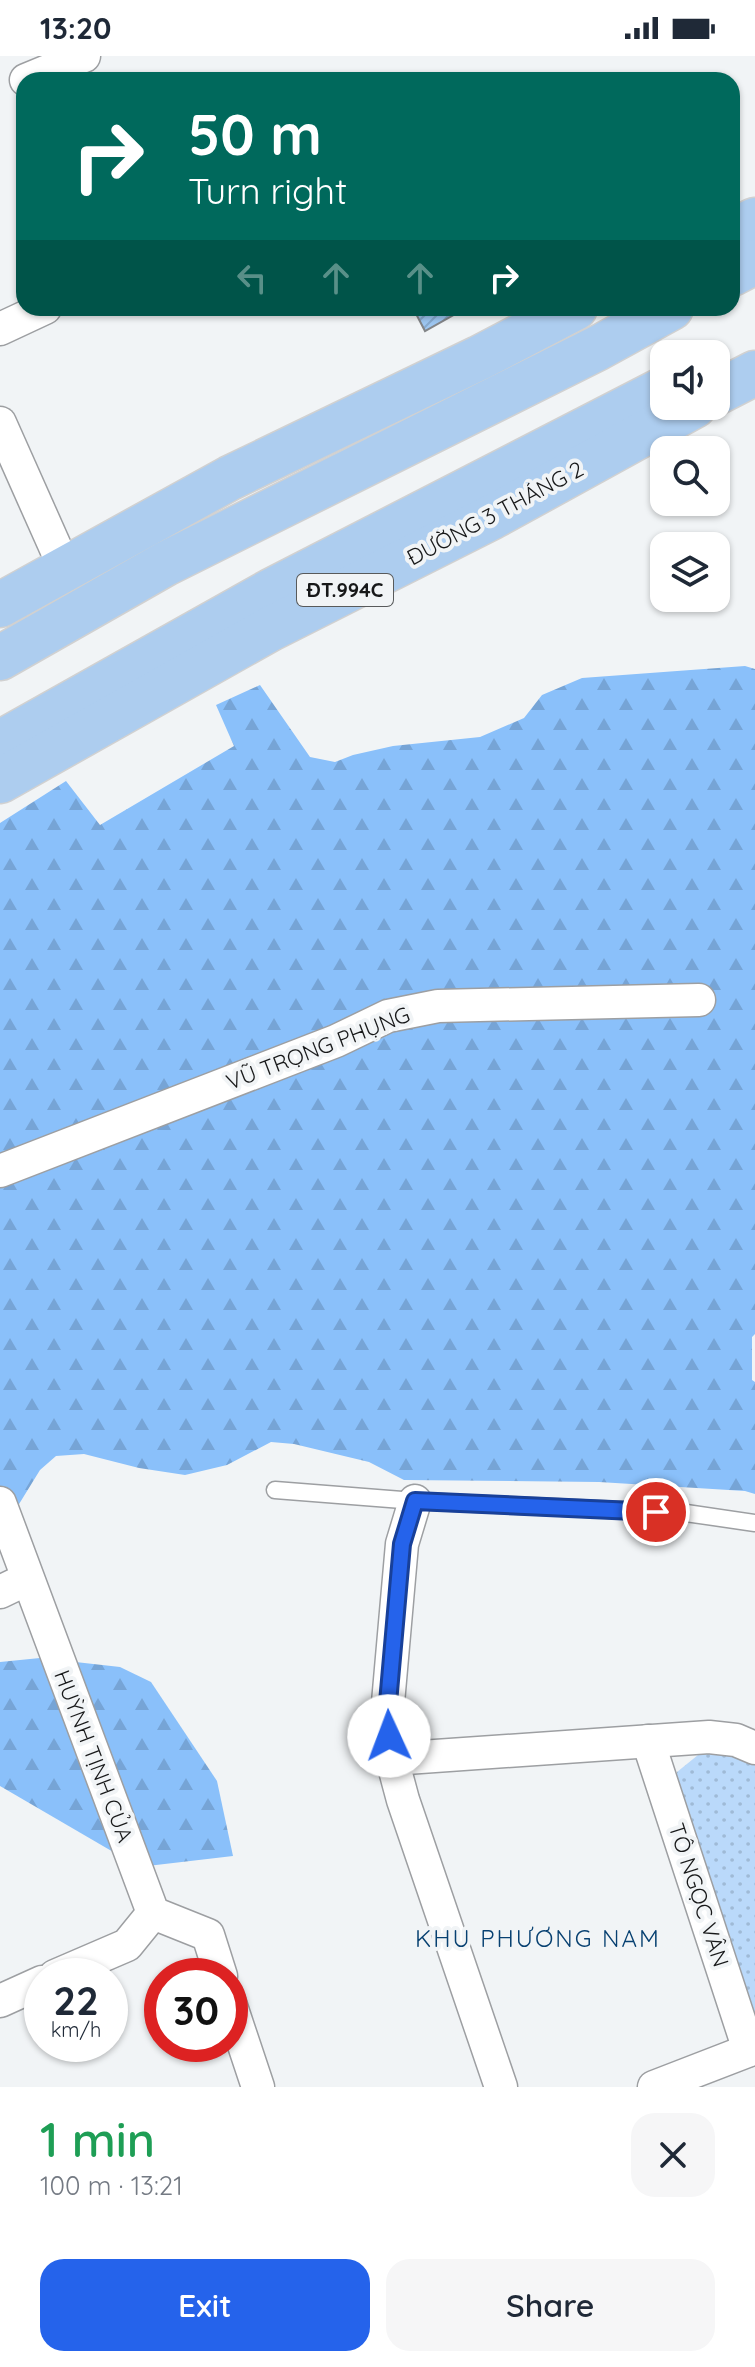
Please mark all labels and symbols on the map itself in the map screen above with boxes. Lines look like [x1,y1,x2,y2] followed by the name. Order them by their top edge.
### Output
[402,455,588,571] street label: ĐƯỜNG 3 THÁNG 2
[297,574,393,606] road number: ĐT.994C
[222,1000,414,1096] street label: VŨ TRỌNG PHỤNG
[622,1478,690,1546] pin
[48,1666,140,1846] street label: HUỲNH TỊNH CỦA
[347,1694,431,1778] position arrow
[663,1820,735,1970] street label: TÔ NGỌC VÂN
[415,1923,661,1953] district label: KHU PHƯƠNG NAM
[144,1958,248,2062] speed limit sign: 30

